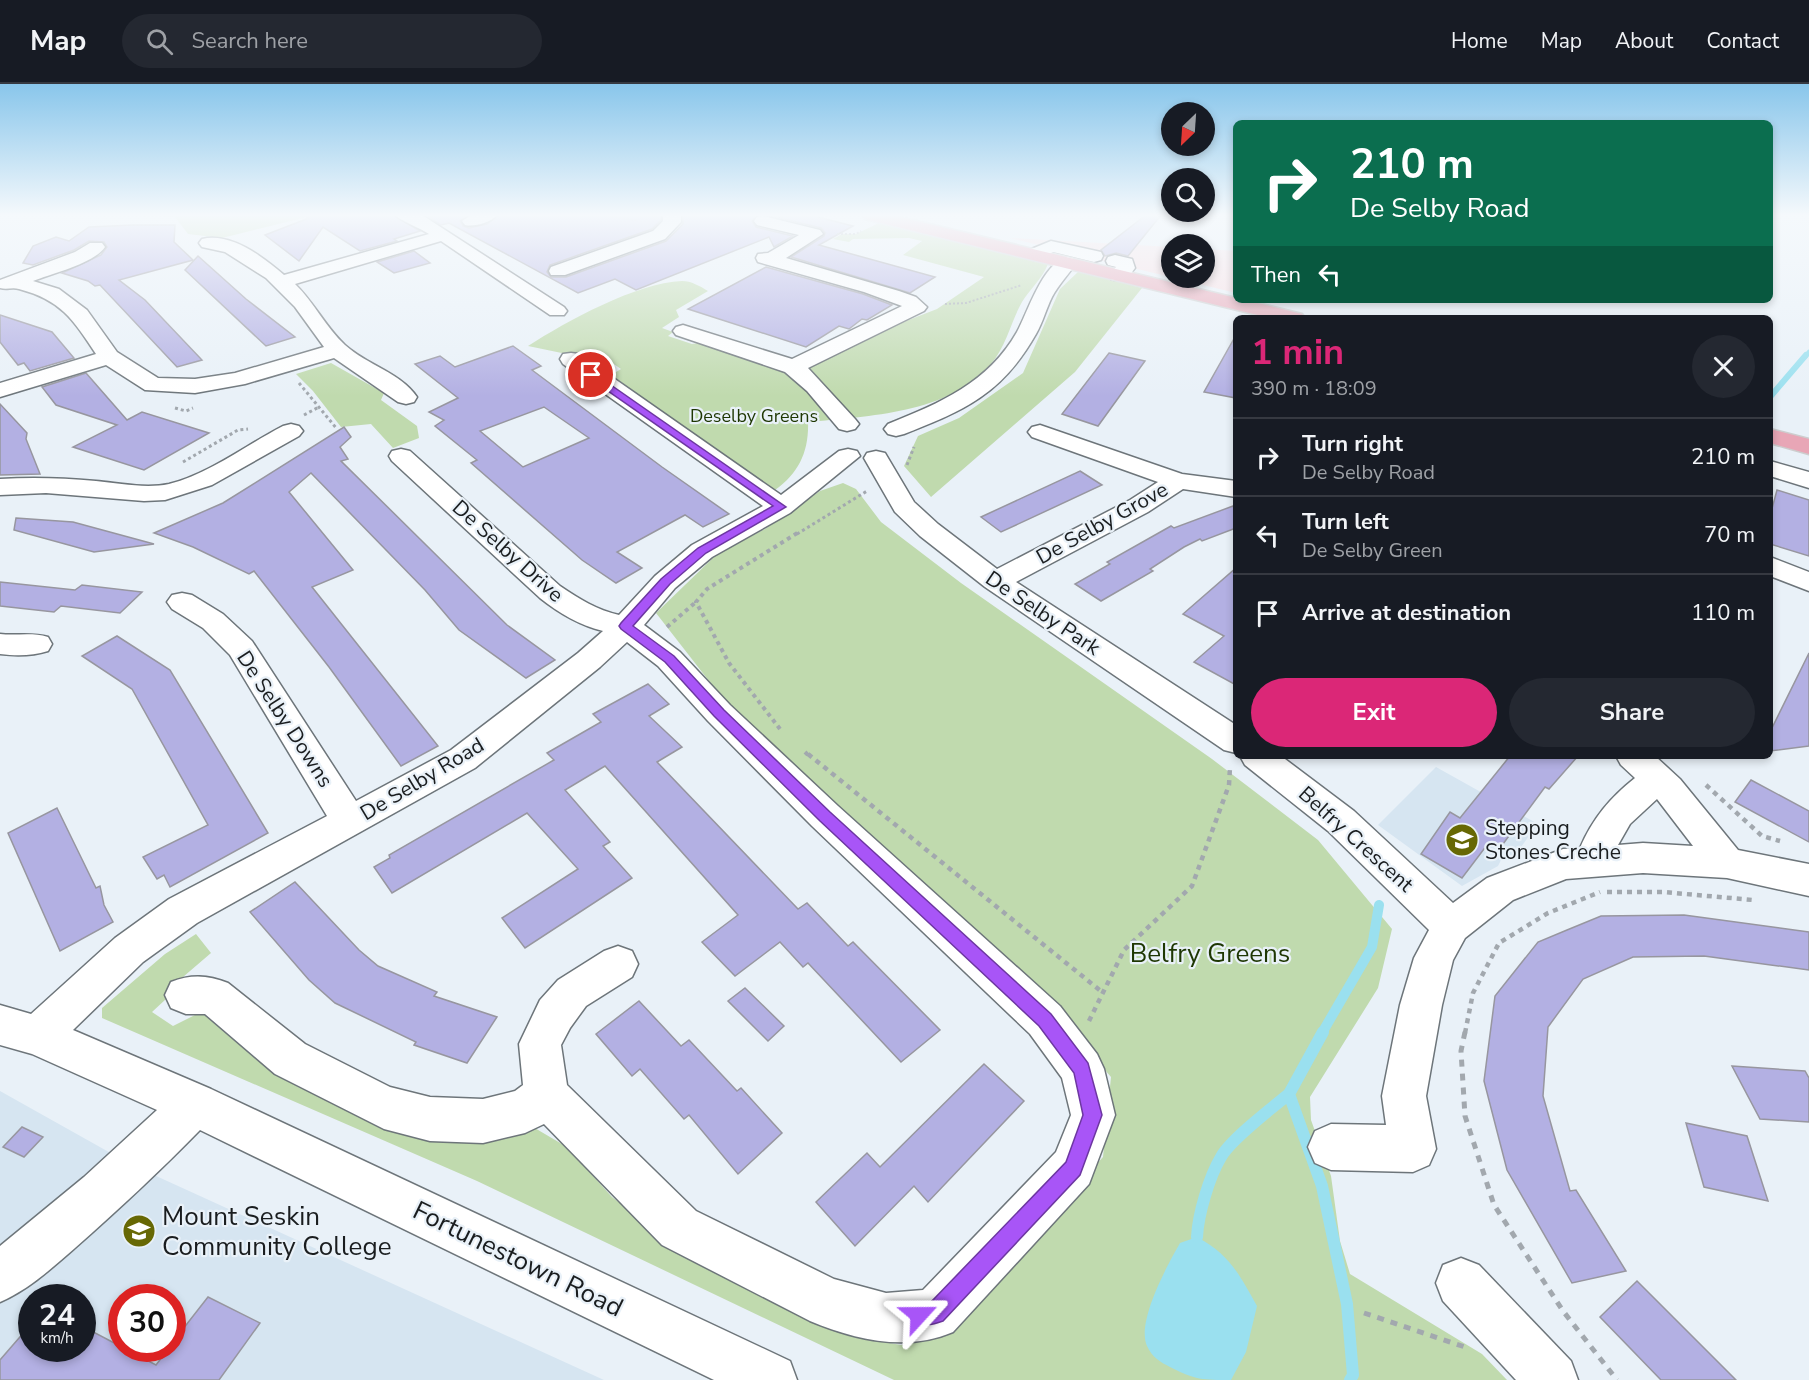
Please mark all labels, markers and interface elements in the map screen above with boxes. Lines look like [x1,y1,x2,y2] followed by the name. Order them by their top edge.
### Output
[122,14,542,68] search box
[30,22,86,60] text: Map
[143,25,176,58] icon: search
[191,26,308,56] text: Search here
[1451,27,1508,55] text: Home
[1541,27,1582,55] text: Map
[1615,27,1673,55] text: About
[1706,27,1779,55] text: Contact
[1161,102,1215,156] north arrow
[1161,102,1215,288] map controls
[1350,136,1474,193] text: 210 m
[1251,144,1329,222] icon: right
[1161,168,1215,222] button: search
[1350,190,1529,227] text: De Selby Road
[1161,234,1215,288] button: layers
[1313,258,1346,291] icon: left
[1251,260,1301,290] text: Then
[1251,328,1344,377] text: 1 min
[1692,335,1755,398] button: close
[565,349,616,400] pin
[574,358,607,391] icon: arrive
[1251,375,1377,402] text: 390 m · 18:09
[690,404,818,428] park label: Deselby Greens
[1302,429,1403,459] text: Turn right
[1251,441,1284,474] icon: right
[1691,442,1755,472] text: 210 m
[1302,459,1435,486] text: De Selby Road
[1031,475,1173,571] street label: De Selby Grove
[446,494,570,608] street label: De Selby Drive
[1302,507,1389,537] text: Turn left
[1251,519,1284,552] icon: left
[1704,520,1755,550] text: 70 m
[1302,537,1443,564] text: De Selby Green
[980,564,1106,662] street label: De Selby Park
[1251,597,1284,630] icon: arrive
[1302,598,1511,628] text: Arrive at destination
[1691,598,1755,628] text: 110 m
[230,645,340,793] street label: De Selby Downs
[1251,678,1497,747] button: Exit
[1509,678,1755,747] button: Share
[355,731,489,827] street label: De Selby Road
[1293,780,1420,899] street label: Belfry Crescent
[1485,814,1621,866] place label: Stepping Stones Creche
[1444,822,1480,858] school or university icon: Stepping Stones Creche
[1130,936,1290,971] park label: Belfry Greens
[407,1193,629,1325] street label: Fortunestown Road
[162,1199,391,1264] place label: Mount Seskin Community College
[121,1213,157,1249] school or university icon: Mount Seskin Community College
[887,1283,951,1347] position arrow
[108,1284,186,1362] speed limit sign: 30
[39,1295,75,1336] text: 24
[40,1328,74,1348] text: km/h

